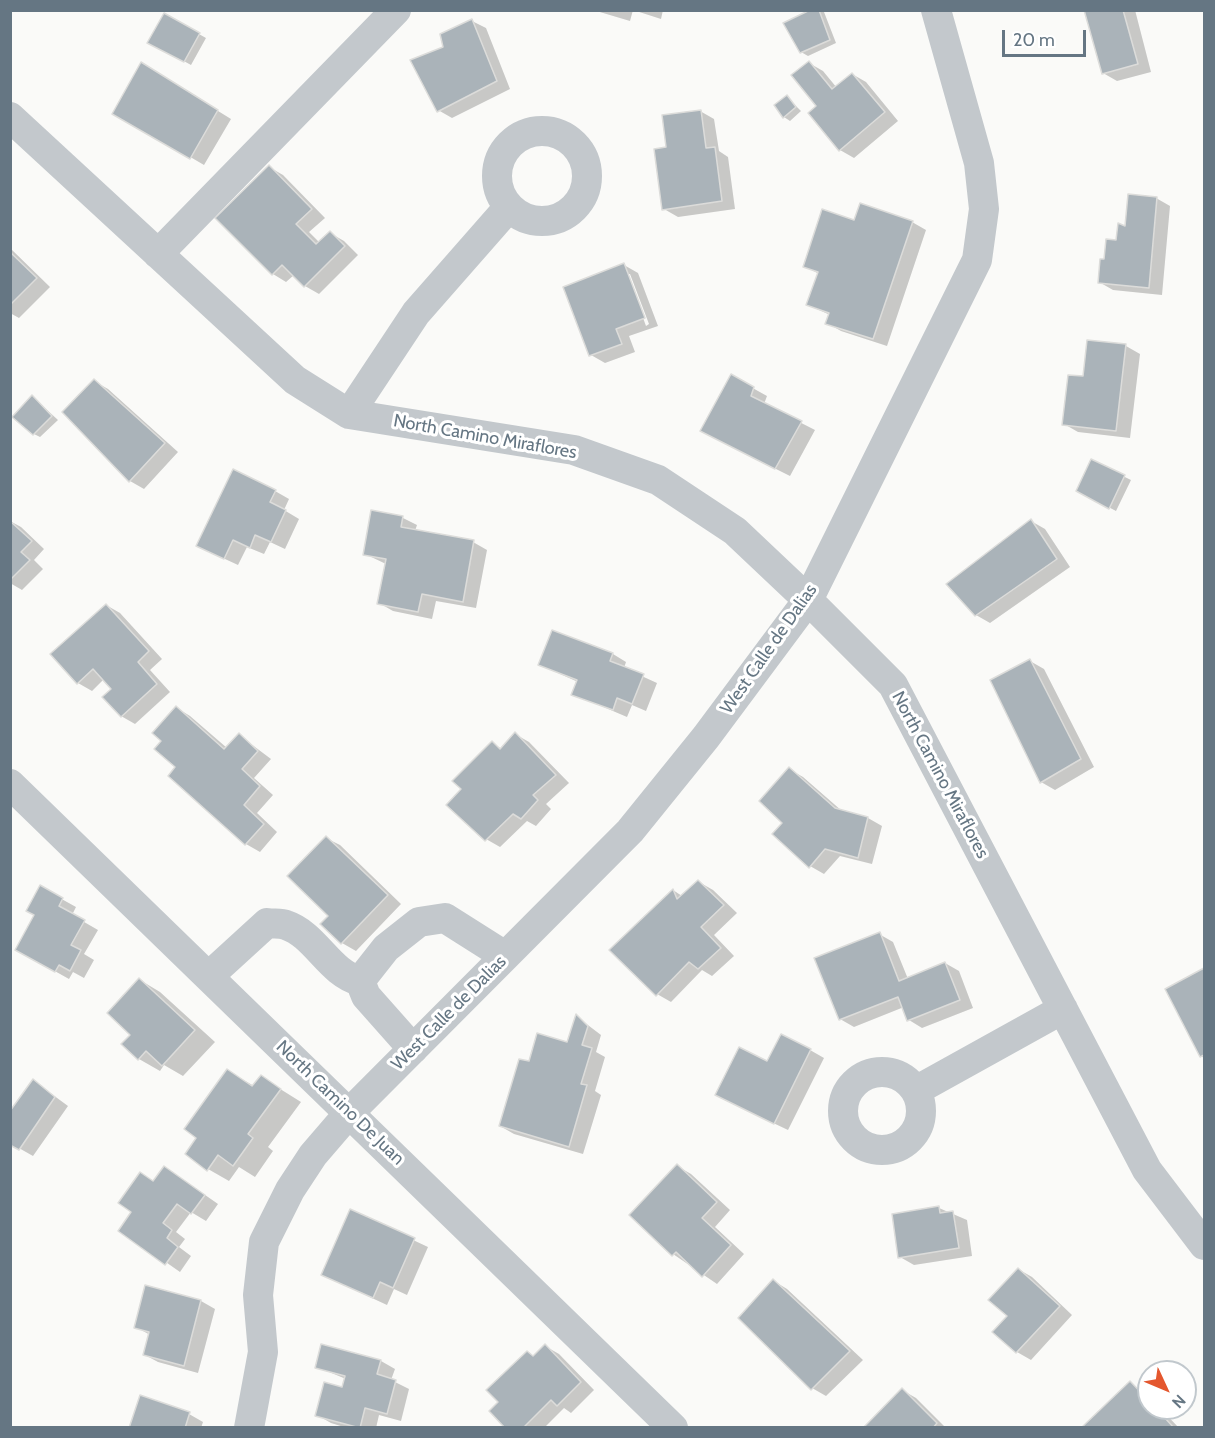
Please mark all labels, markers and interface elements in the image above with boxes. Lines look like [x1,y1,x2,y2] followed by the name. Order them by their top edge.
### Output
[1005,18,1089,56] scale bar
[1013,29,1055,51] text: 20 m
[392,410,578,464] street label: North Camino Miraflores
[716,580,822,718] street label: West Calle de Dalias
[887,688,993,862] street label: North Camino Miraflores
[387,951,511,1075] street label: West Calle de Dalias
[271,1036,409,1170] street label: North Camino De Juan
[1137,1360,1197,1420] north arrow
[1168,1391,1190,1412] text: N

